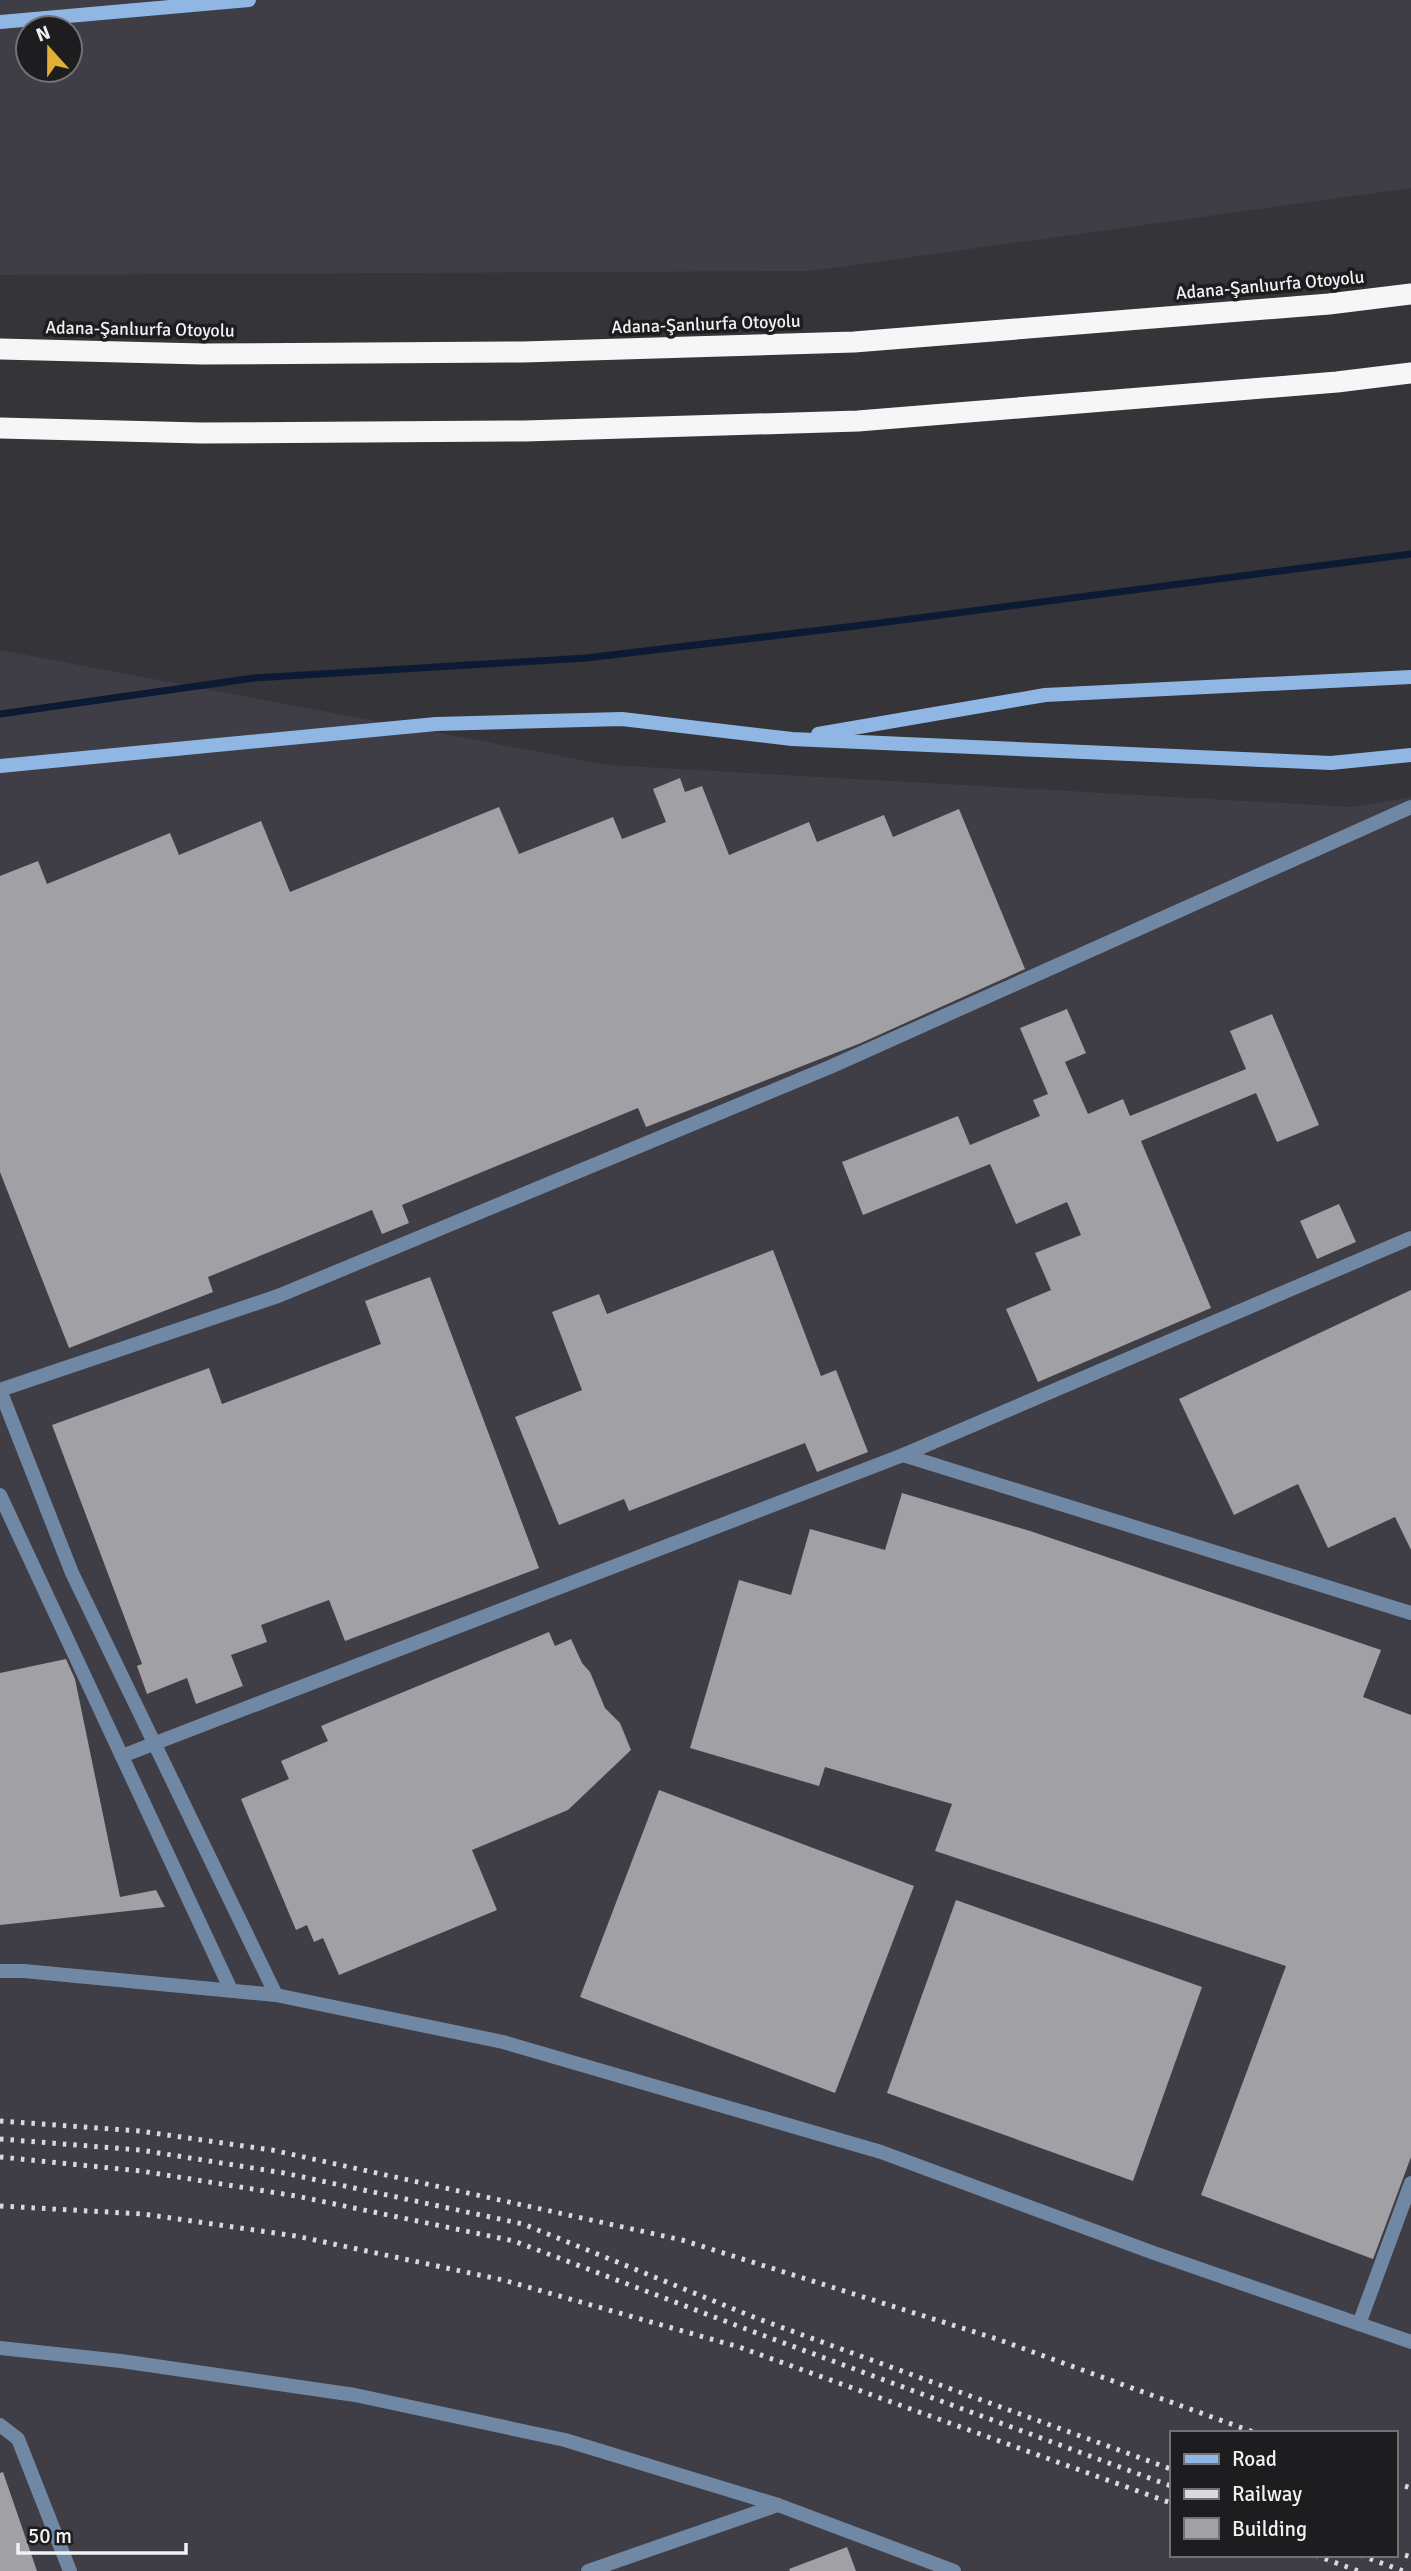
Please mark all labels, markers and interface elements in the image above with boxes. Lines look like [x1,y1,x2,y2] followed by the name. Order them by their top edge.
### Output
[14,14,84,84] north arrow
[33,20,54,48] text: N
[1175,266,1365,304] street label: Adana-Şanlıurfa Otoyolu
[611,310,801,338] street label: Adana-Şanlıurfa Otoyolu
[45,316,235,342] street label: Adana-Şanlıurfa Otoyolu
[1170,2431,1397,2557] legend
[1232,2446,1277,2472] text: Road
[1232,2481,1302,2507] text: Railway
[18,2512,186,2556] scale bar
[1232,2516,1307,2542] text: Building
[28,2523,72,2549] text: 50 m

